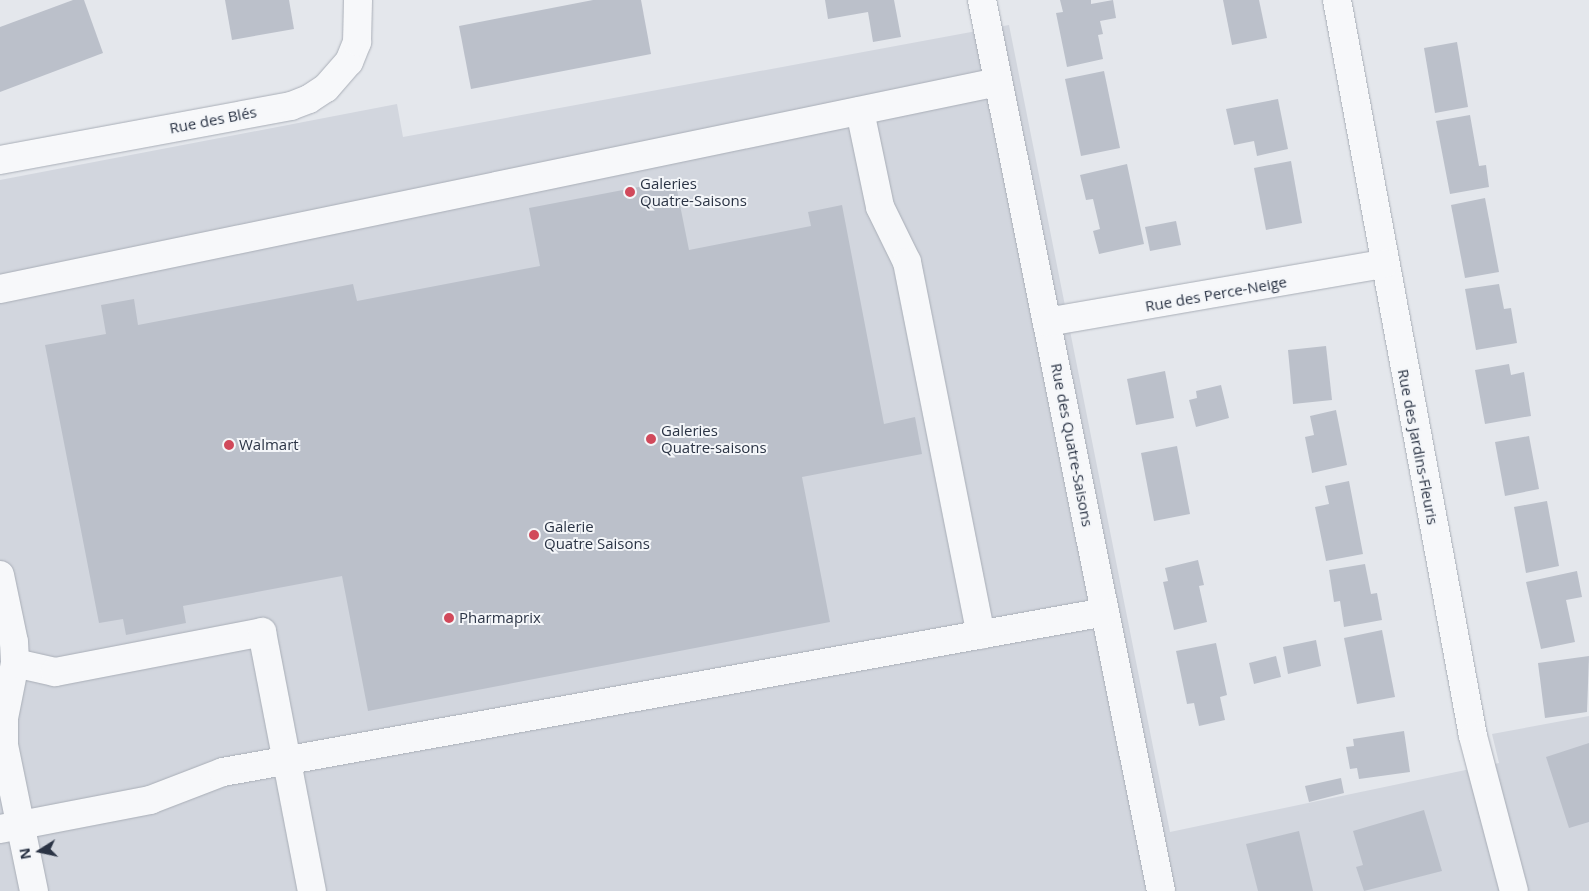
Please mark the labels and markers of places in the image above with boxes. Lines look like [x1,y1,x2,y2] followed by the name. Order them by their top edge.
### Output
[640,174,747,209] place label: Galeries Quatre-Saisons
[624,186,636,198] marker: Galeries Quatre-Saisons
[661,421,767,456] place label: Galeries Quatre-saisons
[645,433,657,445] marker: Galeries Quatre-saisons
[239,436,299,454] place label: Walmart
[223,439,235,451] marker: Walmart
[544,517,650,552] place label: Galerie Quatre Saisons
[528,529,540,541] marker: Galerie Quatre Saisons
[459,609,541,627] place label: Pharmaprix
[443,612,455,624] marker: Pharmaprix

